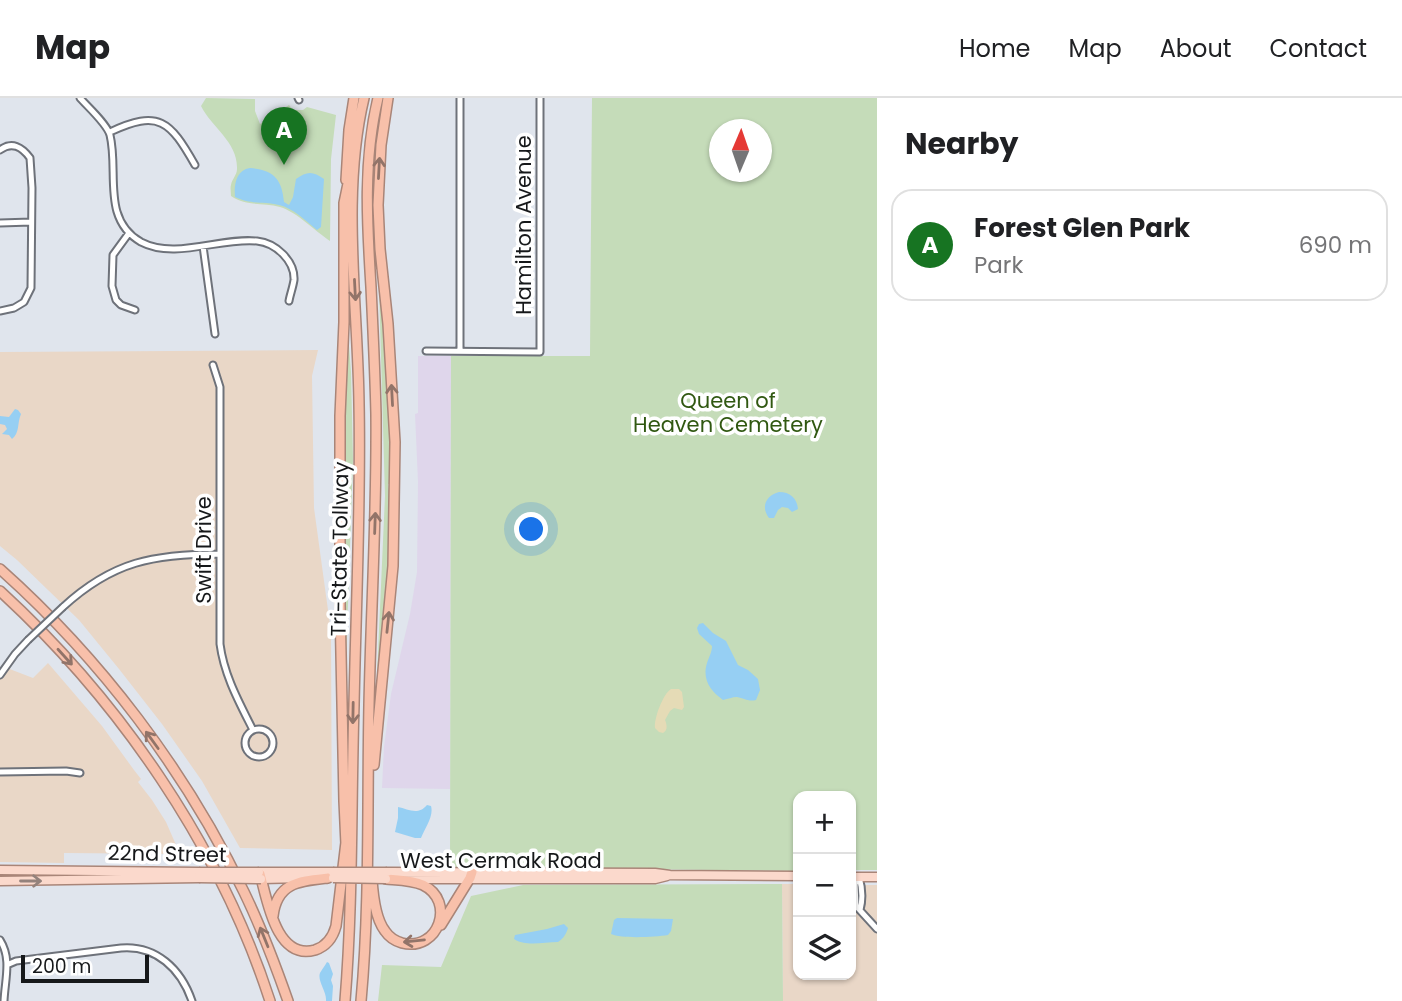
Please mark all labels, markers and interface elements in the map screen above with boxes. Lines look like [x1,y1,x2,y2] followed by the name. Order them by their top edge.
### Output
[35,24,110,71] text: Map
[959,32,1031,65] text: Home
[1069,32,1122,65] text: Map
[1160,32,1231,65] text: About
[1269,32,1367,65] text: Contact
[261,107,307,165] pin: A
[709,119,772,182] north arrow
[905,122,1019,165] text: Nearby
[509,135,538,315] street label: Hamilton Avenue
[373,157,386,180] one-way arrow
[974,210,1190,246] text: Forest Glen Park
[922,229,938,261] text: A
[1299,229,1372,261] text: 690 m
[974,249,1023,281] text: Park
[349,278,362,301] one-way arrow
[385,384,398,407] one-way arrow
[633,386,823,439] park label: Queen of Heaven Cemetery
[323,461,356,637] street label: Tri-State Tollway
[189,496,218,604] street label: Swift Drive
[369,512,382,535] one-way arrow
[514,512,548,546] your location
[382,612,395,634] one-way arrow
[56,648,73,665] one-way arrow
[347,701,360,724] one-way arrow
[145,731,159,750] one-way arrow
[793,791,856,980] map controls
[793,791,856,854] button: +
[107,838,227,869] street label: 22nd Street
[400,846,602,875] street label: West Cermak Road
[793,854,856,917] button: −
[19,874,42,888] one-way arrow
[793,917,856,980] button: layers
[257,927,270,949] one-way arrow
[403,935,426,948] one-way arrow
[21,952,149,984] scale bar
[32,953,91,980] text: 200 m

